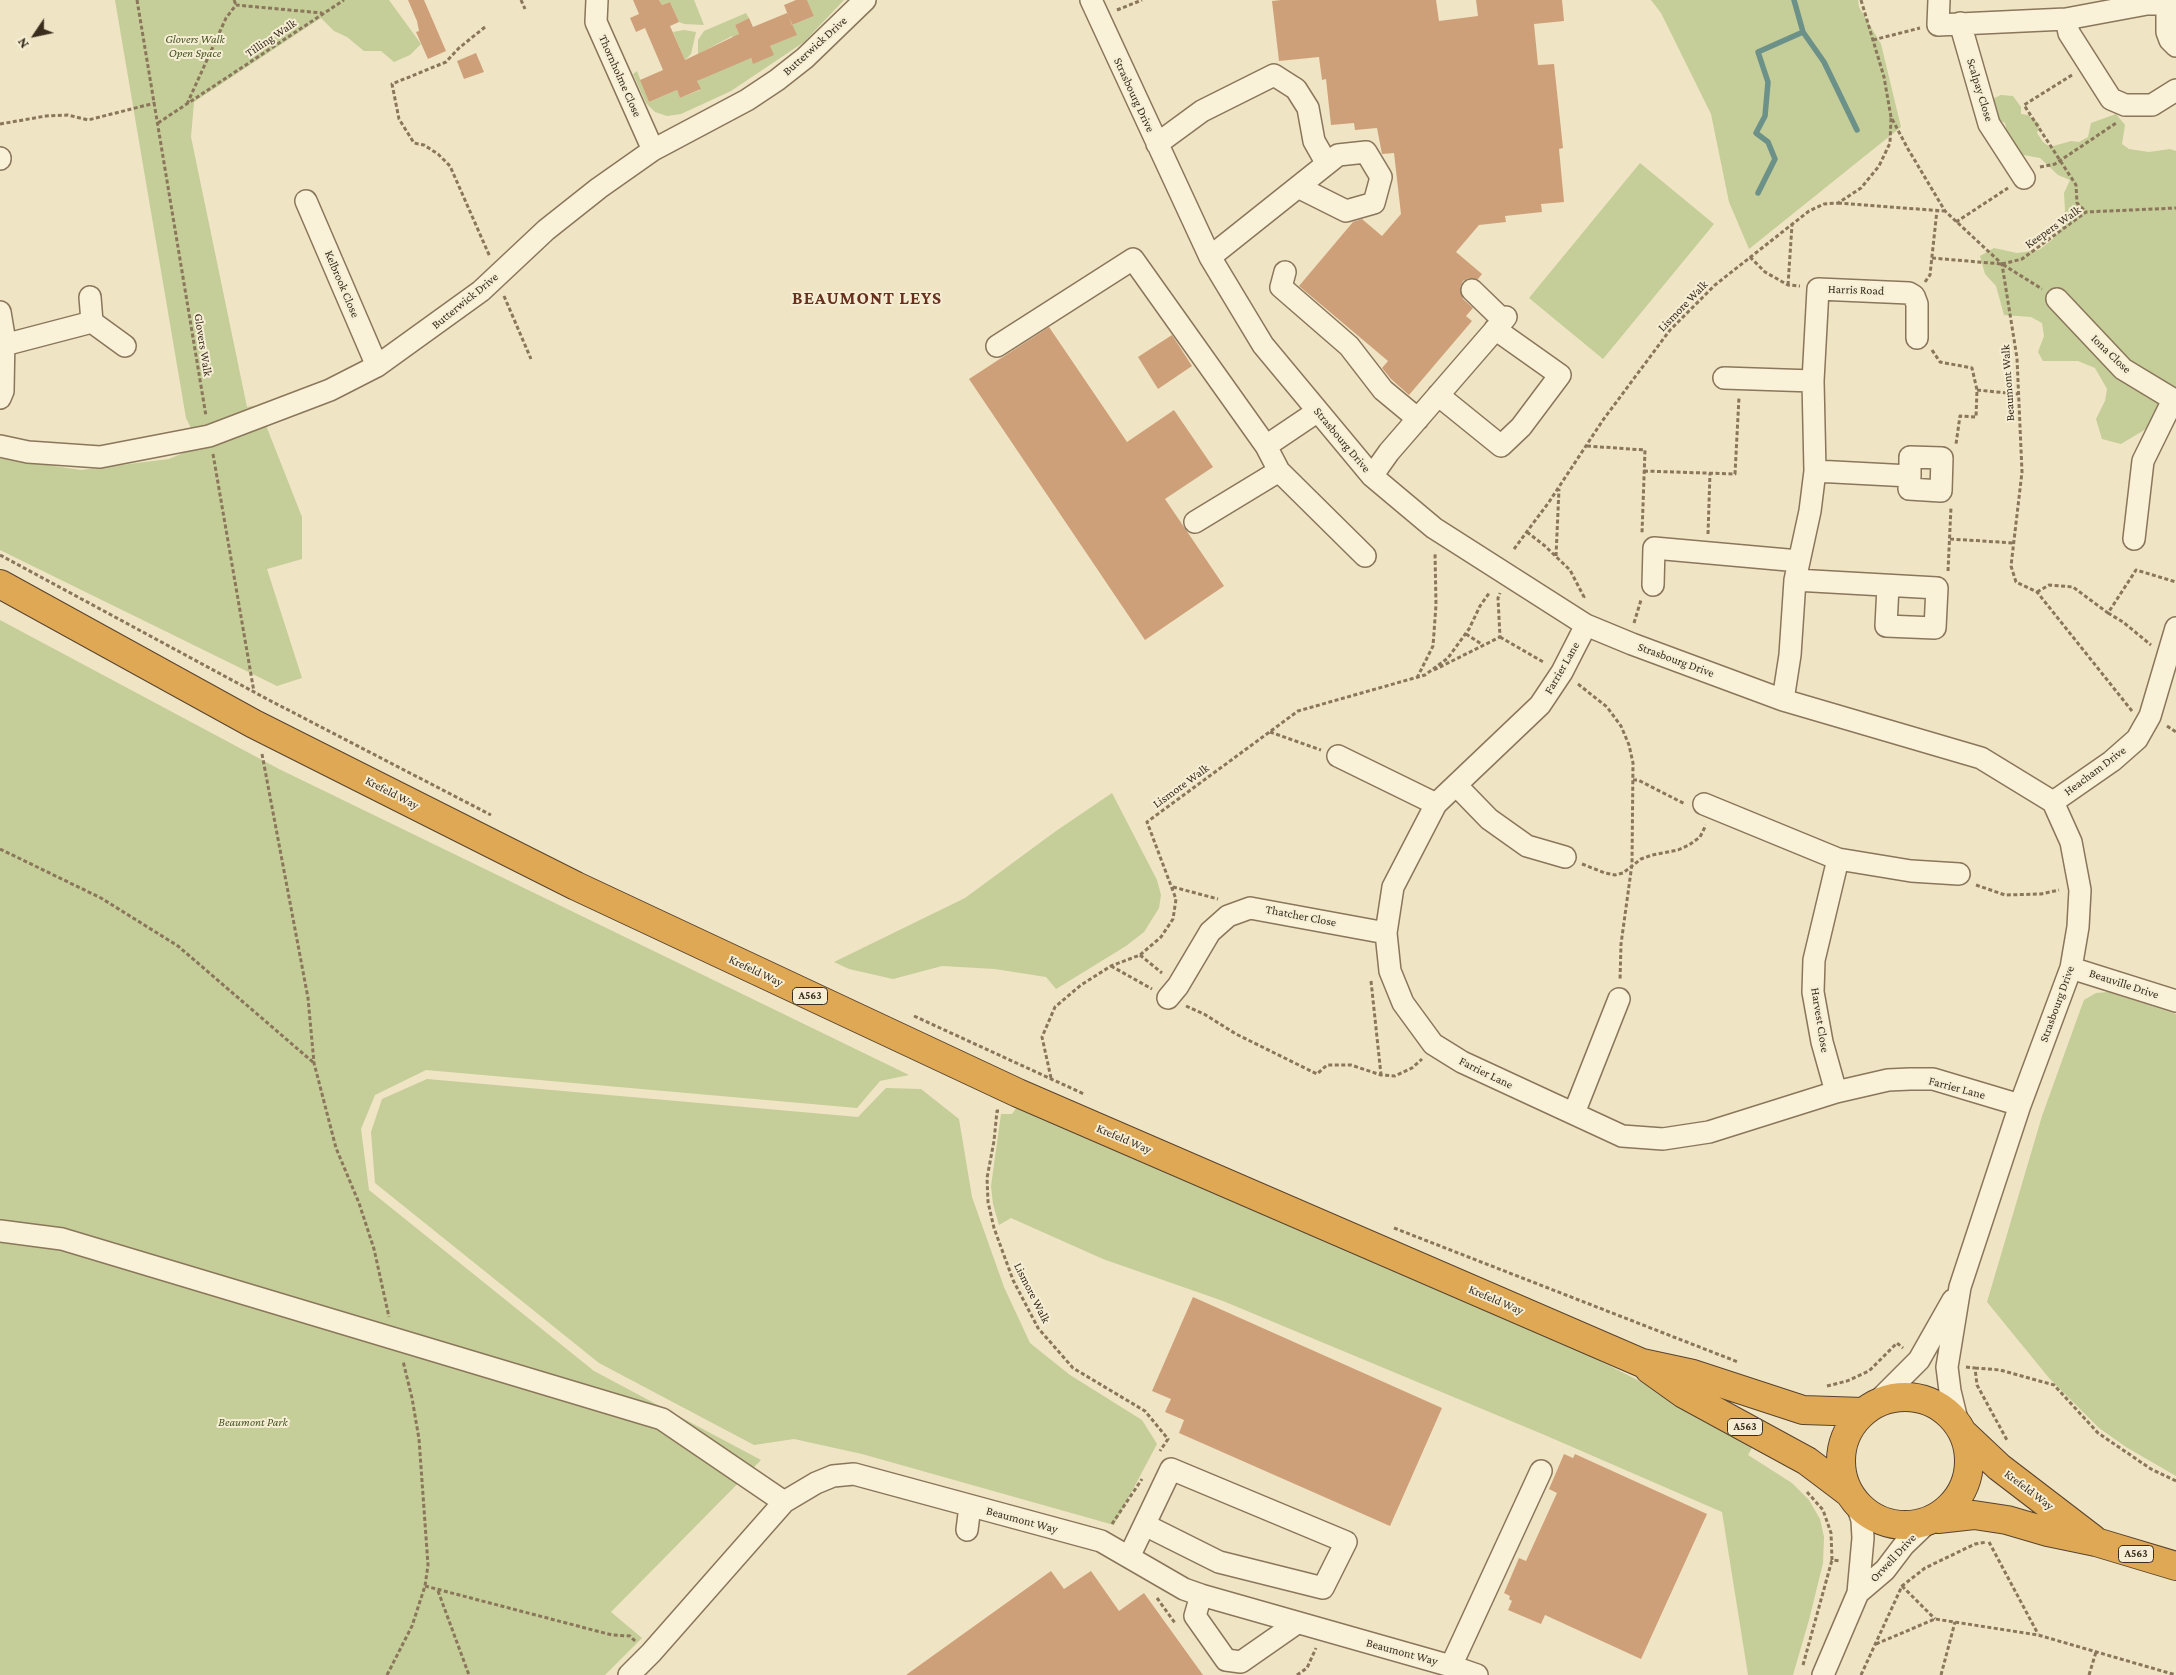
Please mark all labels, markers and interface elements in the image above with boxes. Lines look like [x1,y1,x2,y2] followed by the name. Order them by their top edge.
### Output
[10,10,60,60] north arrow
[780,13,850,79] street label: Butterwick Drive
[243,16,299,60] street label: Tilling Walk
[165,32,225,60] park label: Glovers Walk Open Space
[595,33,645,119] street label: Thornholme Close
[13,35,32,52] text: N
[1110,55,1158,135] street label: Strasbourg Drive
[1964,57,1996,123] street label: Scalpay Close
[2022,202,2084,252] street label: Keepers Walk
[321,248,363,320] street label: Kelbrook Close
[429,270,501,332] street label: Butterwick Drive
[1655,277,1711,335] street label: Lismore Walk
[1828,282,1884,298] street label: Harris Road
[790,287,944,309] district label: BEAUMONT LEYS
[191,313,215,377] street label: Glovers Walk
[2088,331,2134,377] street label: Iona Close
[1998,344,2018,422] street label: Beaumont Walk
[1311,405,1373,475] street label: Strasbourg Drive
[1541,639,1583,697] street label: Farrier Lane
[1636,639,1716,681] street label: Strasbourg Drive
[2061,743,2129,799] street label: Heacham Drive
[1150,761,1212,811] street label: Lismore Walk
[363,773,421,813] street label: Krefeld Way
[1264,902,1338,930] street label: Thatcher Close
[727,952,785,990] street label: Krefeld Way
[2036,964,2078,1044] street label: Strasbourg Drive
[2087,966,2161,1002] street label: Beauville Drive
[1808,987,1832,1053] street label: Harvest Close
[792,988,828,1004] road number: A563
[1457,1054,1515,1092] street label: Farrier Lane
[1927,1074,1987,1102] street label: Farrier Lane
[1094,1121,1154,1157] street label: Krefeld Way
[1011,1260,1053,1326] street label: Lismore Walk
[1466,1282,1526,1318] street label: Krefeld Way
[218,1415,288,1429] park label: Beaumont Park
[1728,1418,1762,1435] road number: A563
[2001,1467,2057,1513] street label: Krefeld Way
[985,1504,1059,1536] street label: Beaumont Way
[1867,1531,1919,1585] street label: Orwell Drive
[2118,1546,2154,1562] road number: A563
[1365,1636,1439,1668] street label: Beaumont Way

